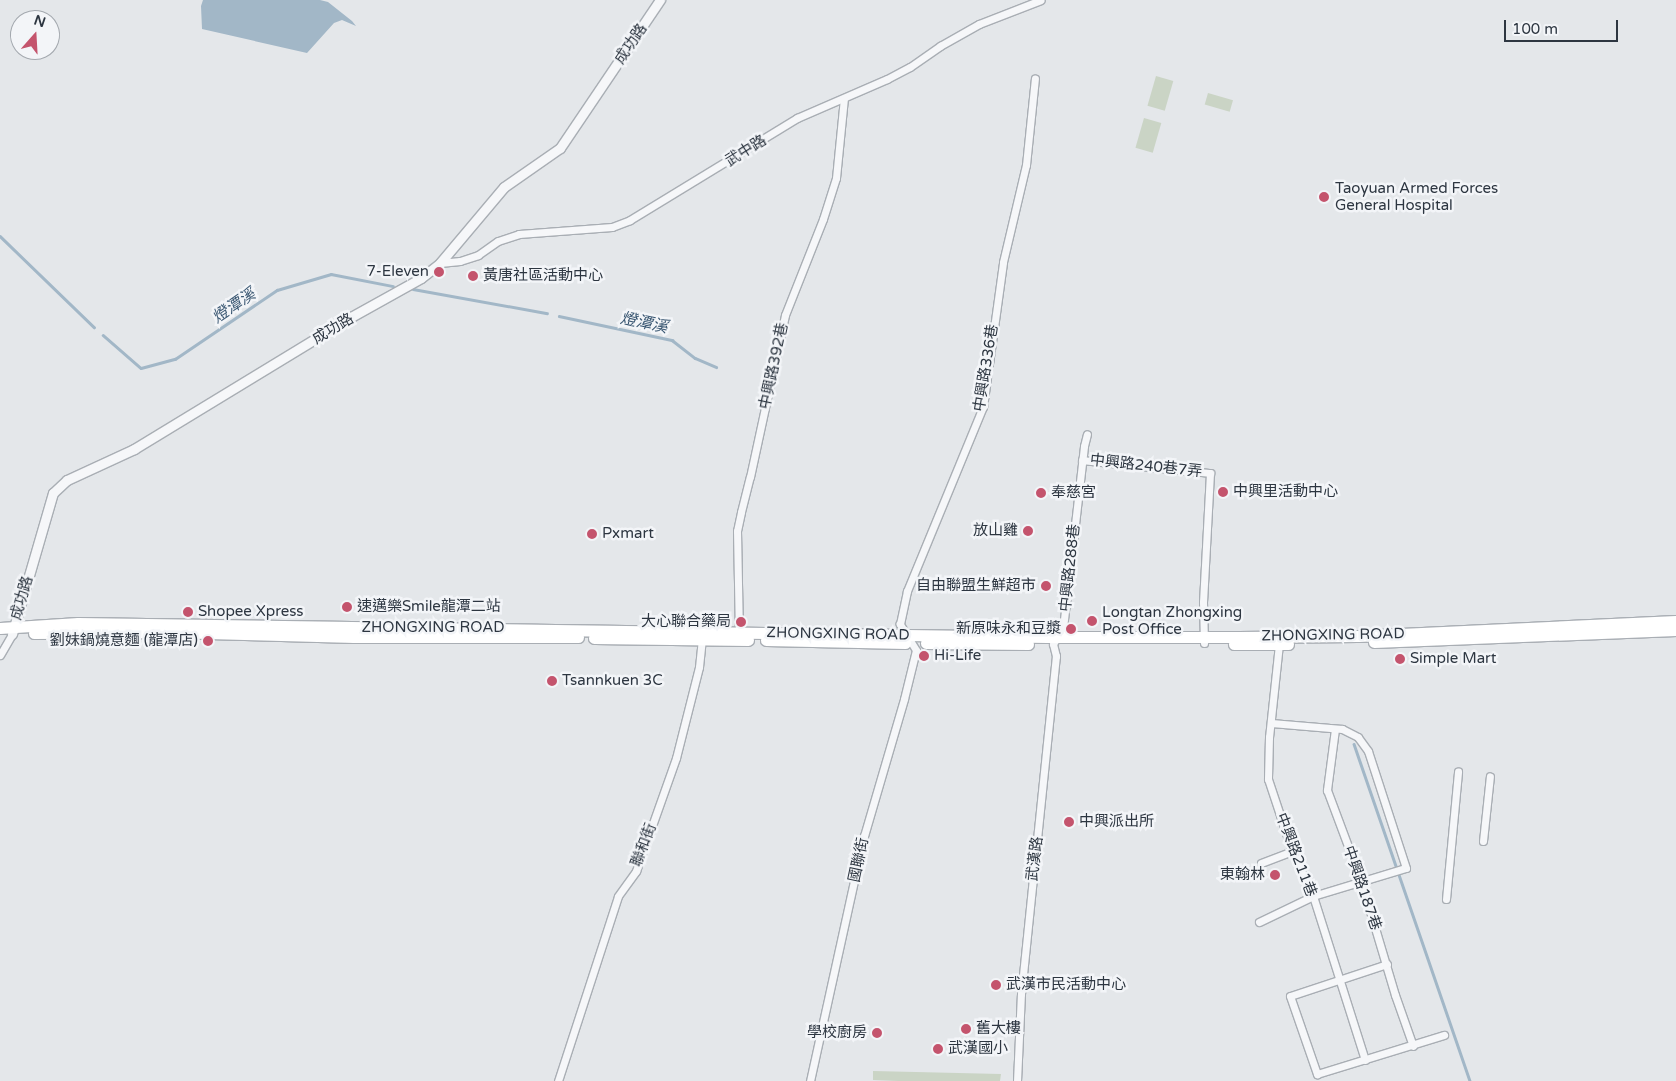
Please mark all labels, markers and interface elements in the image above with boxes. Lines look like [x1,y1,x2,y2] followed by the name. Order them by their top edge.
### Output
[10,10,60,60] north arrow
[1506,10,1620,42] scale bar
[32,11,48,31] text: N
[611,20,651,68] street label: 成功路
[1512,20,1558,38] text: 100 m
[722,131,770,171] street label: 武中路
[1335,179,1498,214] place label: Taoyuan Armed Forces General Hospital
[1317,190,1331,204] marker: Taoyuan Armed Forces General Hospital
[367,263,429,281] place label: 7-Eleven
[433,266,445,278] marker: 7-Eleven
[483,267,603,285] place label: 黃唐社區活動中心
[467,270,479,282] marker: 黃唐社區活動中心
[209,285,259,327] water label: 燈潭溪
[619,309,669,337] water label: 燈潭溪
[309,310,357,348] street label: 成功路
[756,321,792,411] street label: 中興路392巷
[970,323,1002,413] street label: 中興路336巷
[1089,451,1203,481] street label: 中興路240巷7弄
[1233,483,1338,501] place label: 中興里活動中心
[1051,484,1096,502] place label: 奉慈宮
[1217,486,1229,498] marker: 中興里活動中心
[1035,487,1047,499] marker: 奉慈宮
[973,522,1018,540] place label: 放山雞
[1056,523,1084,613] street label: 中興路288巷
[602,525,654,543] place label: Pxmart
[1022,525,1034,537] marker: 放山雞
[586,528,598,540] marker: Pxmart
[7,574,37,622] street label: 成功路
[916,577,1036,595] place label: 自由聯盟生鮮超市
[1040,580,1052,592] marker: 自由聯盟生鮮超市
[357,598,501,616] place label: 速邁樂Smile龍潭二站
[341,601,353,613] marker: 速邁樂Smile龍潭二站
[198,603,304,621] place label: Shopee Xpress
[1102,603,1242,638] place label: Longtan Zhongxing Post Office
[182,606,194,618] marker: Shopee Xpress
[641,613,731,631] place label: 大心聯合藥局
[1086,615,1098,627] marker: Longtan Zhongxing Post Office
[735,616,747,628] marker: 大心聯合藥局
[361,619,505,637] street label: ZHONGXING ROAD
[956,620,1061,638] place label: 新原味永和豆漿
[1065,623,1077,635] marker: 新原味永和豆漿
[766,624,910,644] street label: ZHONGXING ROAD
[1261,625,1405,645] street label: ZHONGXING ROAD
[50,632,198,650] place label: 劉妹鍋燒意麵 (龍潭店)
[202,635,214,647] marker: 劉妹鍋燒意麵 (龍潭店)
[934,647,981,665] place label: Hi-Life
[918,650,930,662] marker: Hi-Life
[1410,650,1497,668] place label: Simple Mart
[1394,653,1406,665] marker: Simple Mart
[562,672,663,690] place label: Tsannkuen 3C
[546,675,558,687] marker: Tsannkuen 3C
[1272,811,1320,899] street label: 中興路211巷
[1079,813,1154,831] place label: 中興派出所
[1063,816,1075,828] marker: 中興派出所
[628,821,660,869] street label: 聯和街
[846,836,872,884] street label: 國聯街
[1023,836,1047,882] street label: 武漢路
[1339,843,1385,933] street label: 中興路187巷
[1220,866,1265,884] place label: 東翰林
[1269,869,1281,881] marker: 東翰林
[1006,976,1126,994] place label: 武漢市民活動中心
[990,979,1002,991] marker: 武漢市民活動中心
[976,1020,1021,1038] place label: 舊大樓
[960,1023,972,1035] marker: 舊大樓
[807,1024,867,1042] place label: 學校廚房
[871,1027,883,1039] marker: 學校廚房
[948,1040,1008,1058] place label: 武漢國小
[932,1043,944,1055] marker: 武漢國小

